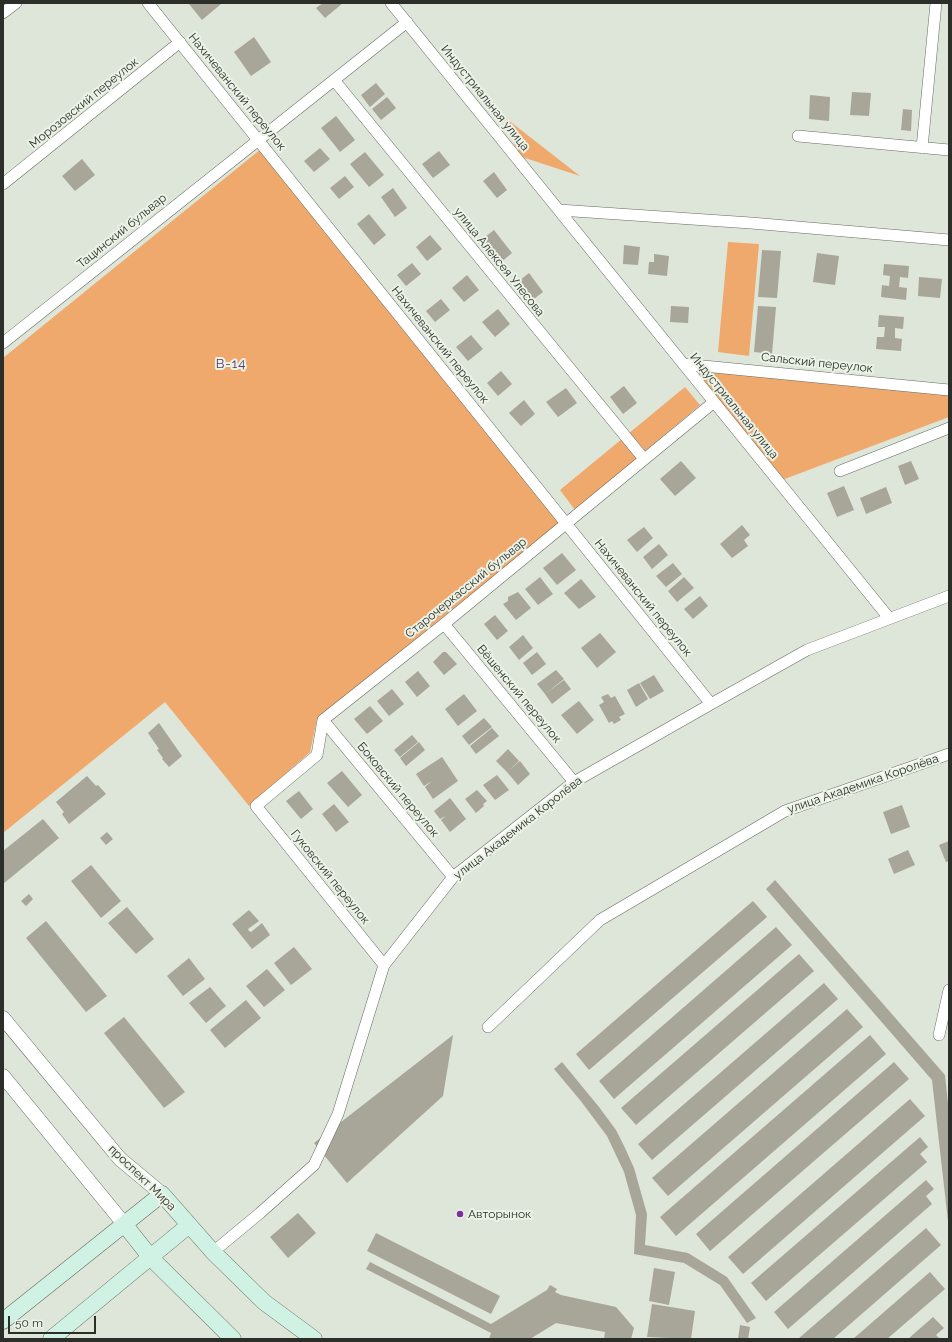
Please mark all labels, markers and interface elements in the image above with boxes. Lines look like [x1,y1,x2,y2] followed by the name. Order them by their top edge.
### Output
[185,30,289,154] street label: Нахичеванский переулок
[438,42,532,154] street label: Индустриальная улица
[27,55,141,151] street label: Морозовский переулок
[75,191,169,271] street label: Тацинский бульвар
[451,205,547,319] street label: улица Алексея Улесова
[388,283,492,407] street label: Нахичеванский переулок
[687,350,781,462] street label: Индустриальная улица
[760,350,874,376] street label: Сальский переулок
[216,356,246,372] district label: В-14
[403,535,529,641] street label: Старочеркасский бульвар
[591,536,695,660] street label: Нахичеванский переулок
[474,642,564,746] street label: Вёшенский переулок
[354,740,442,840] street label: Боковский переулок
[785,751,941,817] street label: улица Академика Королёва
[451,773,585,883] street label: улица Академика Королёва
[288,827,372,927] street label: Гуковский переулок
[105,1142,179,1214] street label: проспект Мира
[468,1207,531,1221] place label: Авторынок
[455,1209,465,1219] marker: Авторынок
[10,1308,98,1334] scale bar
[15,1316,43,1330] text: 50 m

